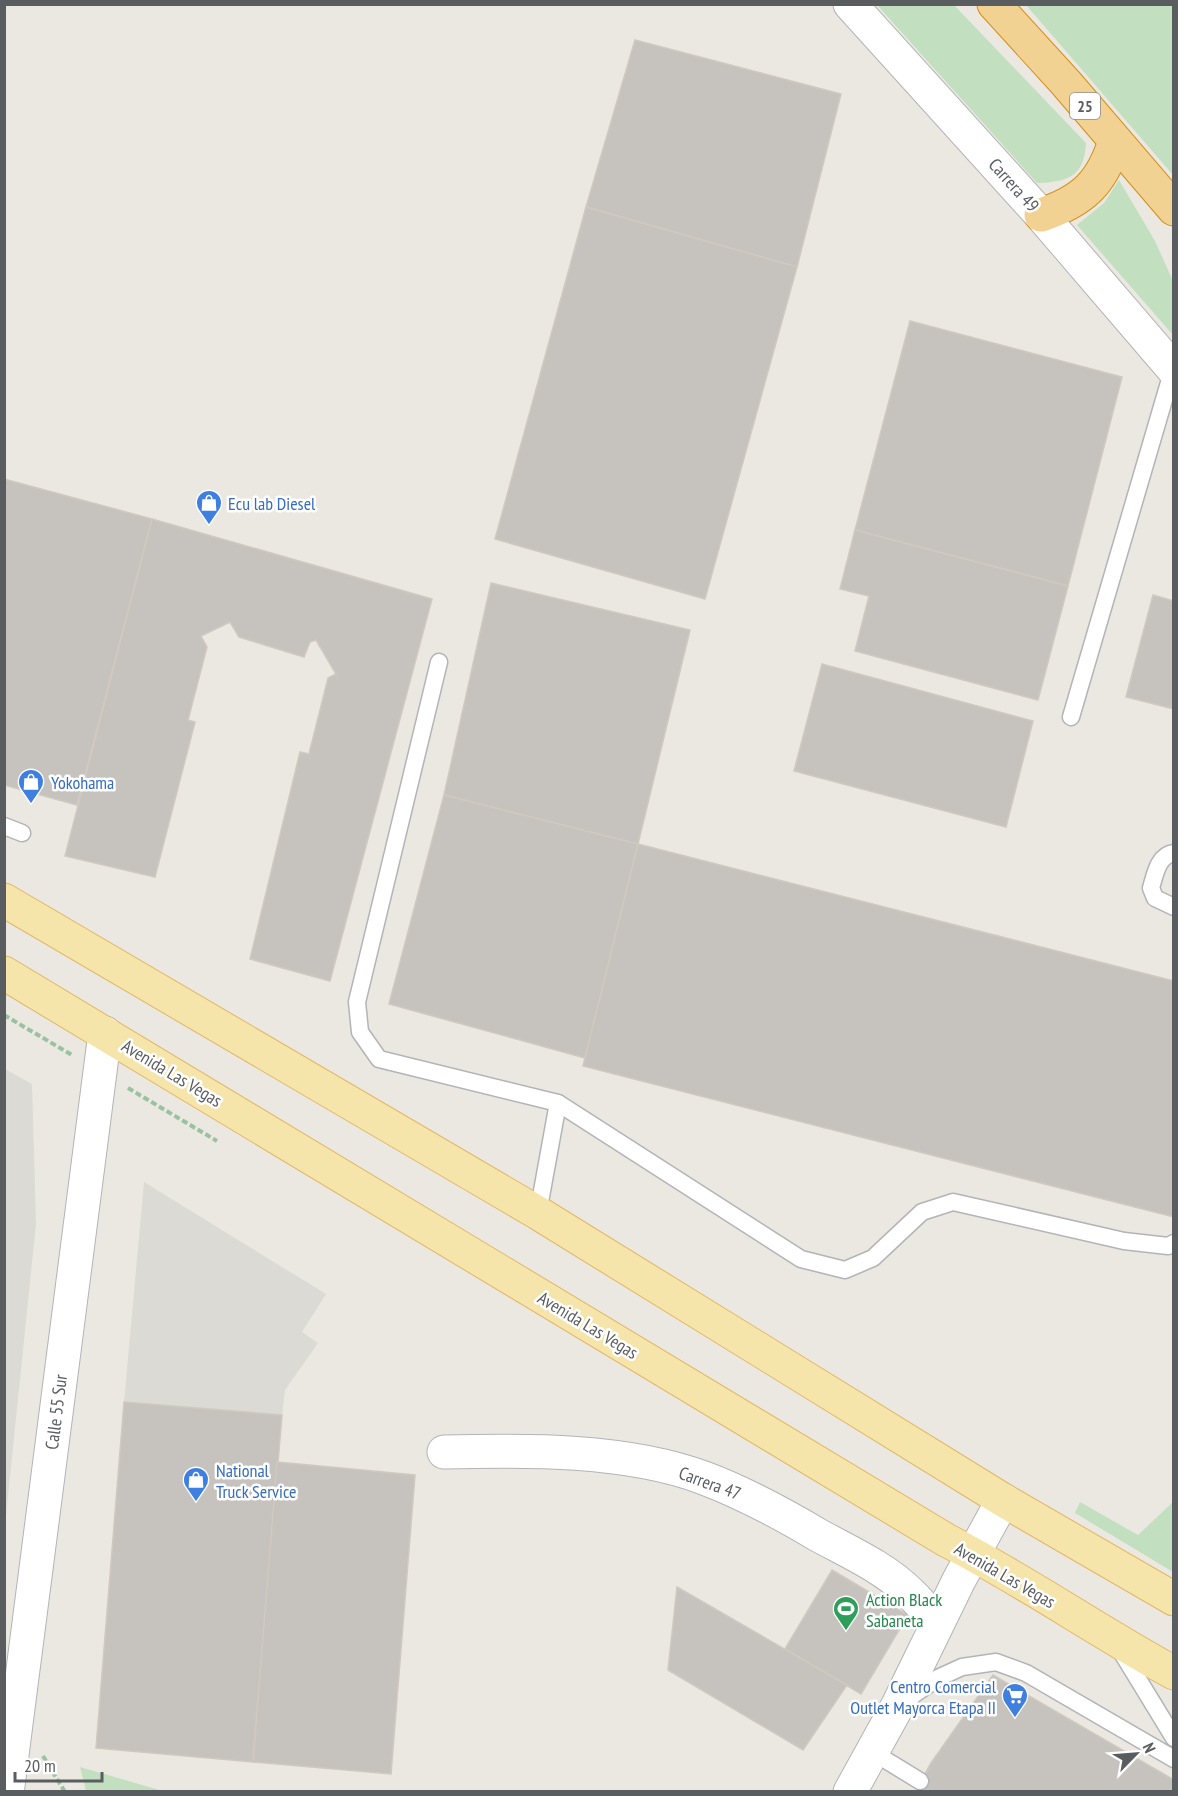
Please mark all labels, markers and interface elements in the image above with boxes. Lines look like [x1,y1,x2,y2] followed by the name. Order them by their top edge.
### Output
[1070,93,1100,119] road number: 25
[984,153,1044,217] street label: Carrera 49
[194,488,224,526] shop icon: Ecu lab Diesel
[228,492,316,515] place label: Ecu lab Diesel
[16,767,46,805] shop icon: Yokohama
[51,771,114,794] place label: Yokohama
[118,1034,226,1112] street label: Avenida Las Vegas
[534,1286,642,1364] street label: Avenida Las Vegas
[40,1373,72,1451] street label: Calle 55 Sur
[216,1459,297,1503] place label: National Truck Service
[676,1461,744,1505] street label: Carrera 47
[181,1465,211,1503] shop icon: National Truck Service
[950,1537,1060,1613] street label: Avenida Las Vegas
[866,1588,942,1632] place label: Action Black Sabaneta
[831,1594,861,1632] sports icon: Action Black Sabaneta
[850,1675,997,1719] place label: Centro Comercial Outlet Mayorca Etapa II
[1000,1681,1030,1719] supermarket icon: Centro Comercial Outlet Mayorca Etapa II
[1106,1724,1166,1784] north arrow
[1139,1740,1160,1756] text: N
[15,1745,102,1783] scale bar
[24,1754,56,1777] text: 20 m

